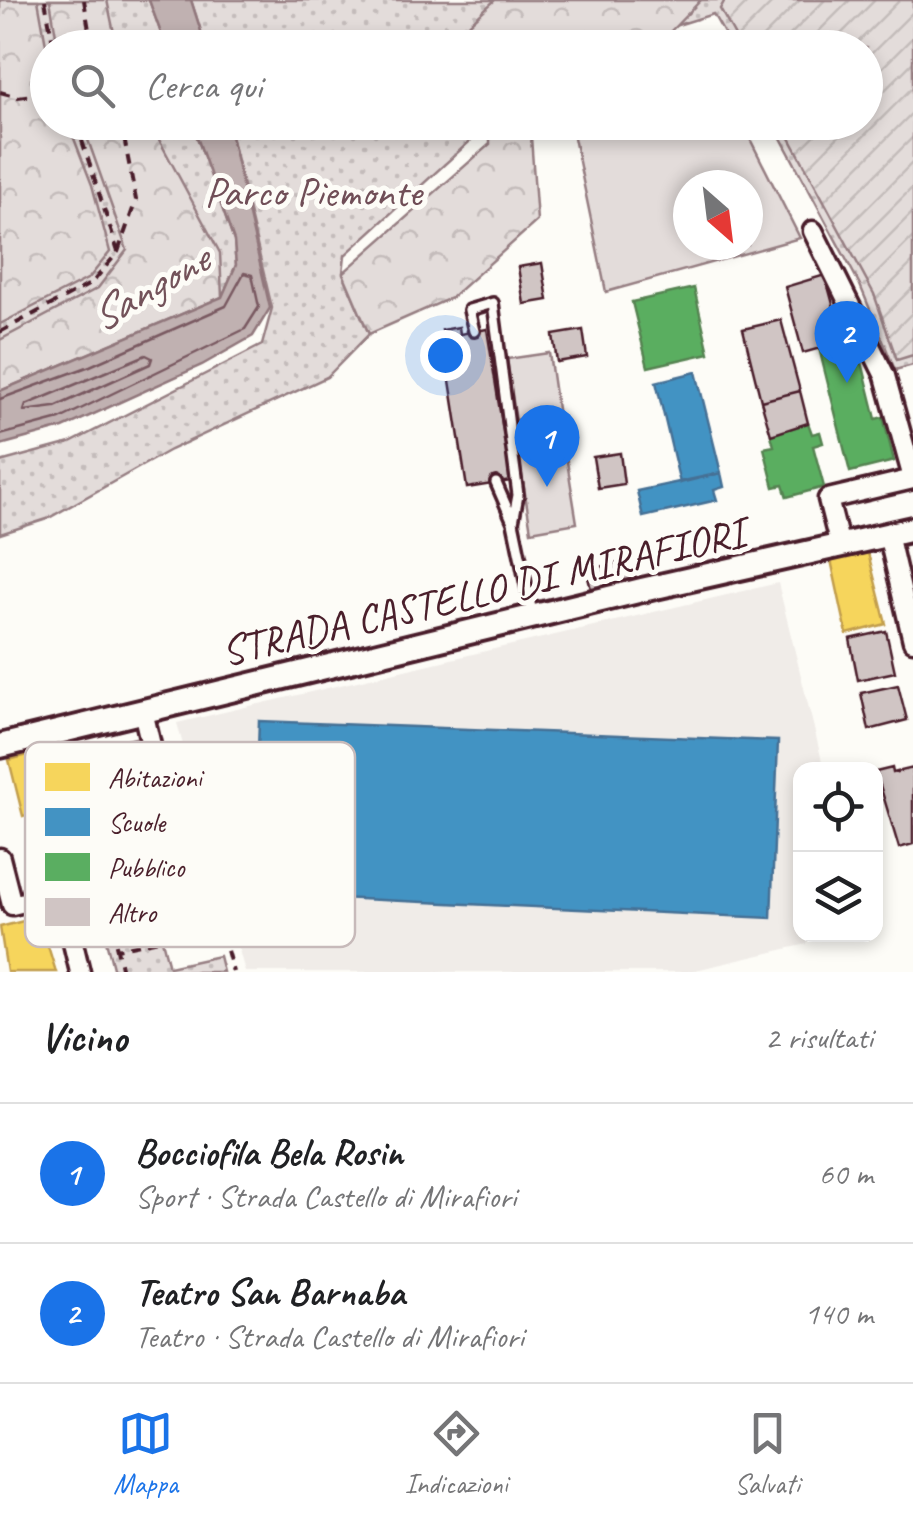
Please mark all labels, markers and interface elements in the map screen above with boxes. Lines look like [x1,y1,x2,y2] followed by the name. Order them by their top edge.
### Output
[30,30,883,140] search box
[65,58,120,113] icon: search
[145,62,262,109] text: Cerca qui
[204,166,424,219] park label: Parco Piemonte
[673,170,763,260] north arrow
[79,228,224,345] water label: Sangone
[814,300,880,383] pin: 2
[420,330,471,381] your location
[514,404,580,487] pin: 1
[216,504,758,678] street label: STRADA CASTELLO DI MIRAFIORI
[25,742,355,947] legend
[108,760,206,795] text: Abitazioni
[793,762,883,942] map controls
[793,762,883,852] button: locate
[108,805,167,840] text: Scuole
[108,850,187,885] text: Pubblico
[793,852,883,942] button: layers
[108,895,158,930] text: Altro
[40,1011,127,1064] text: Vicino
[765,1017,873,1058] text: 2 risultati
[135,1129,403,1176] text: Bocciofila Bela Rosin
[65,1153,80,1194] text: 1
[819,1153,873,1194] text: 60 m
[135,1176,517,1217] text: Sport · Strada Castello di Mirafiori
[135,1269,405,1316] text: Teatro San Barnaba
[65,1293,80,1334] text: 2
[804,1293,873,1334] text: 140 m
[135,1316,524,1357] text: Teatro · Strada Castello di Mirafiori
[113,1406,178,1501] tab: Mappa
[405,1406,508,1501] tab: Indicazioni
[734,1406,800,1501] tab: Salvati

